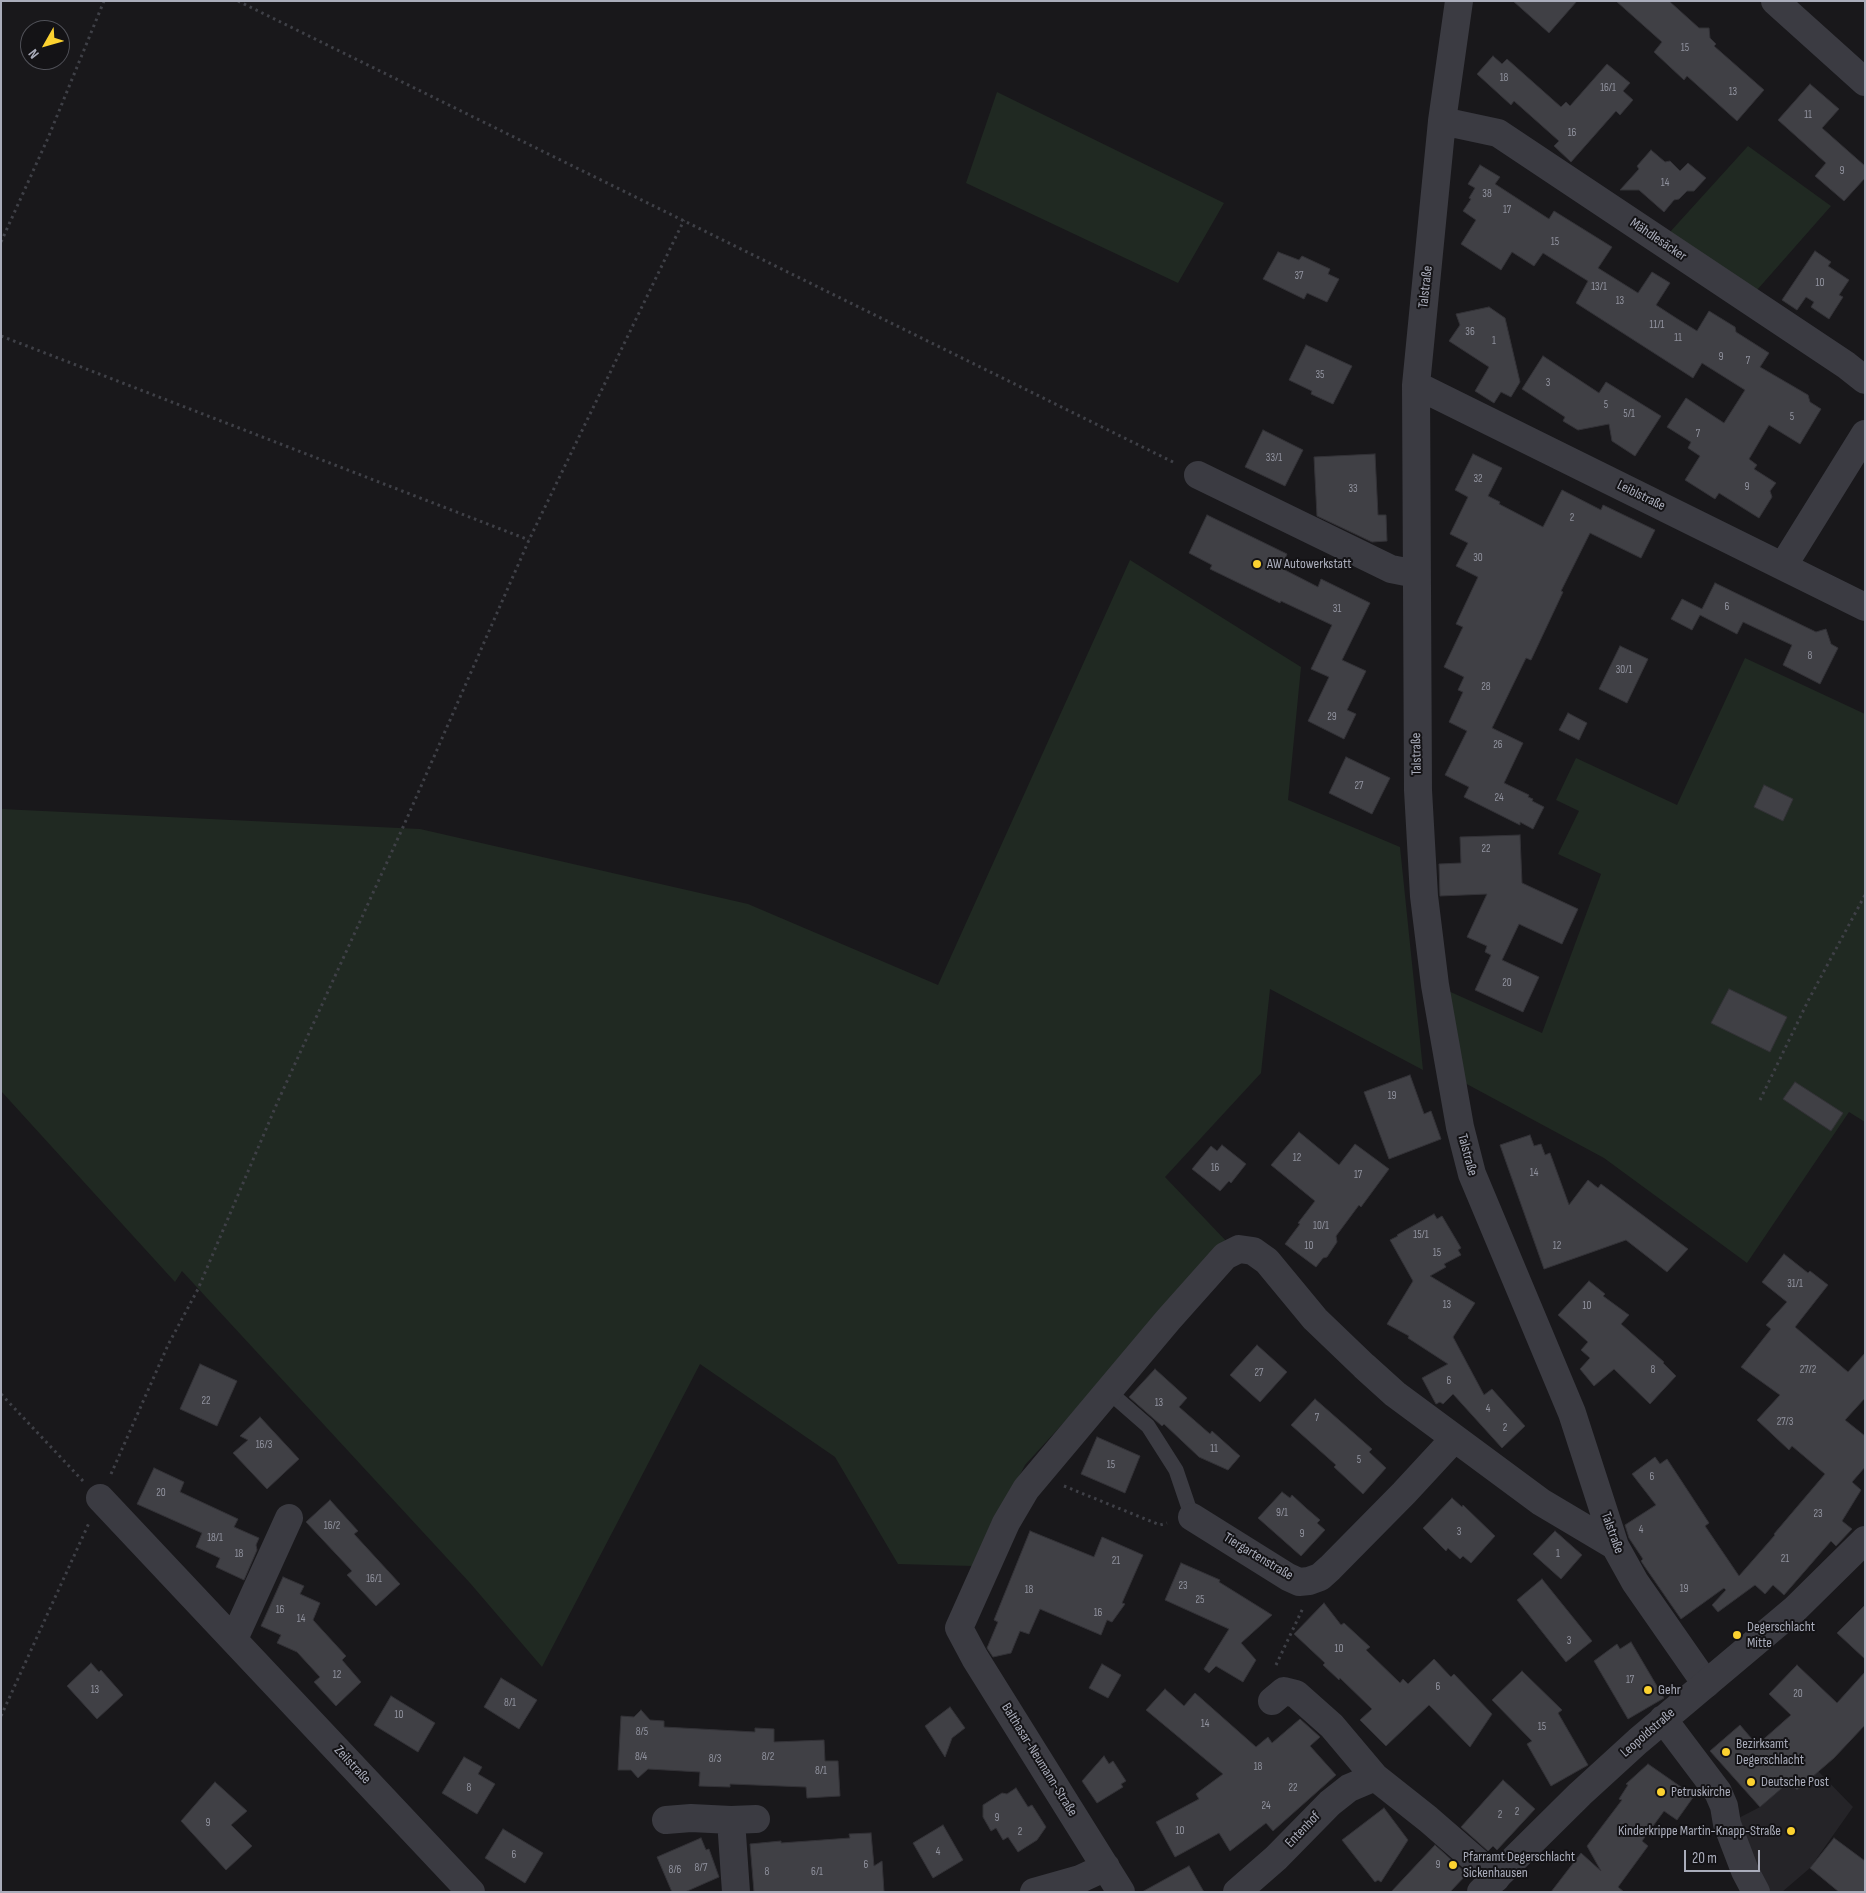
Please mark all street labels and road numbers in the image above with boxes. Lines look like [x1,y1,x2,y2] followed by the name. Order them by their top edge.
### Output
[1627,215,1689,265] street label: Mähdlesäcker
[1415,265,1437,309] street label: Talstraße
[1614,477,1668,515] street label: Leiblstraße
[1408,732,1426,776] street label: Talstraße
[1453,1132,1481,1178] street label: Talstraße
[1597,1510,1627,1556] street label: Talstraße
[1220,1530,1296,1584] street label: Tiergartenstraße
[997,1700,1081,1820] street label: Balthasar-Neumann-Straße
[1617,1705,1679,1761] street label: Leopoldstraße
[330,1742,374,1788] street label: Zeilstraße
[1282,1809,1324,1851] street label: Entenhof

